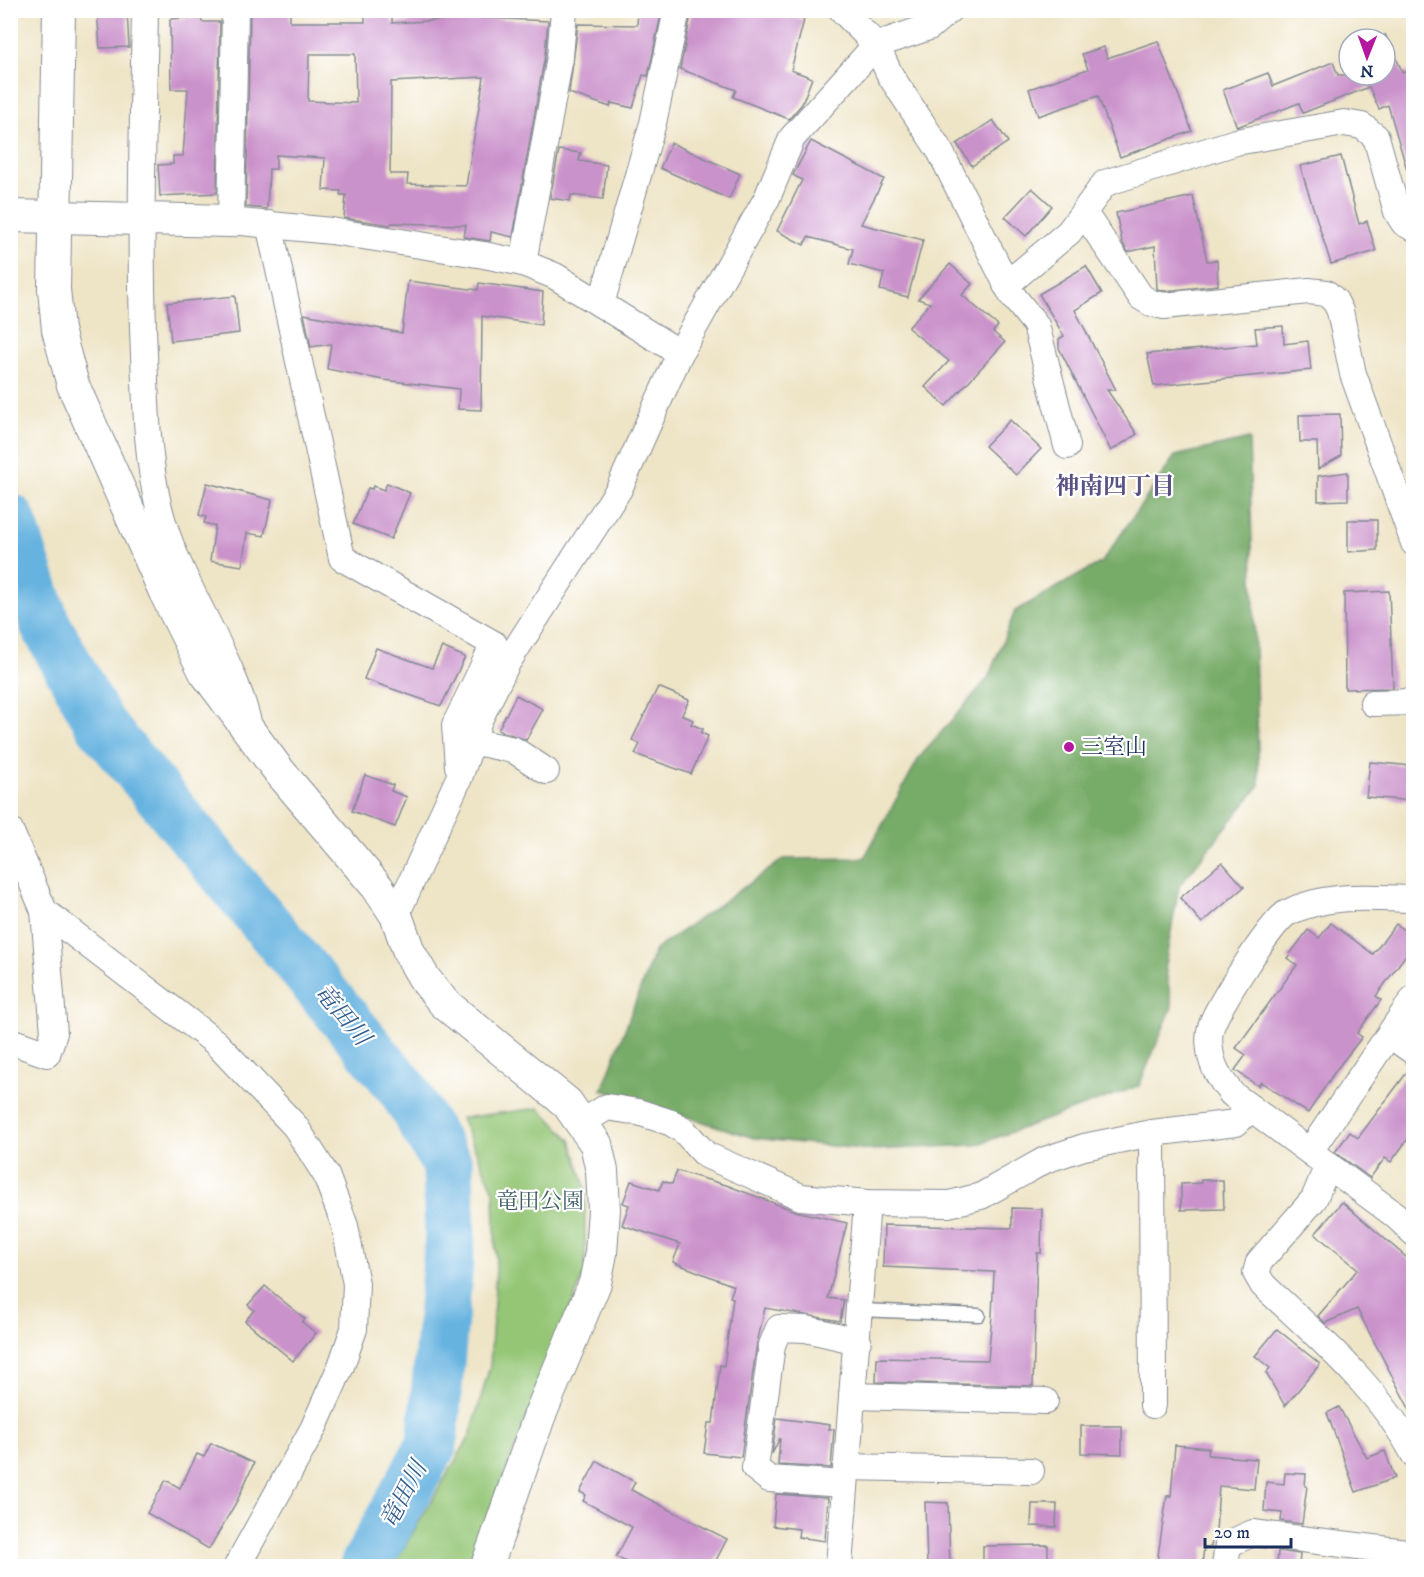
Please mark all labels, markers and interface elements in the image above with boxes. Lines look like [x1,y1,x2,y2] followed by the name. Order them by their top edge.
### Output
[1337,27,1397,87] north arrow
[1360,61,1373,81] text: N
[1055,472,1175,502] district label: 神南四丁目
[1081,734,1147,761] place label: 三室山
[1062,740,1076,754] marker: 三室山
[307,978,379,1055] water label: 竜田川
[496,1188,584,1215] park label: 竜田公園
[374,1454,436,1534] water label: 竜田川
[1205,1511,1290,1549] scale bar
[1214,1522,1250,1544] text: 20 m

